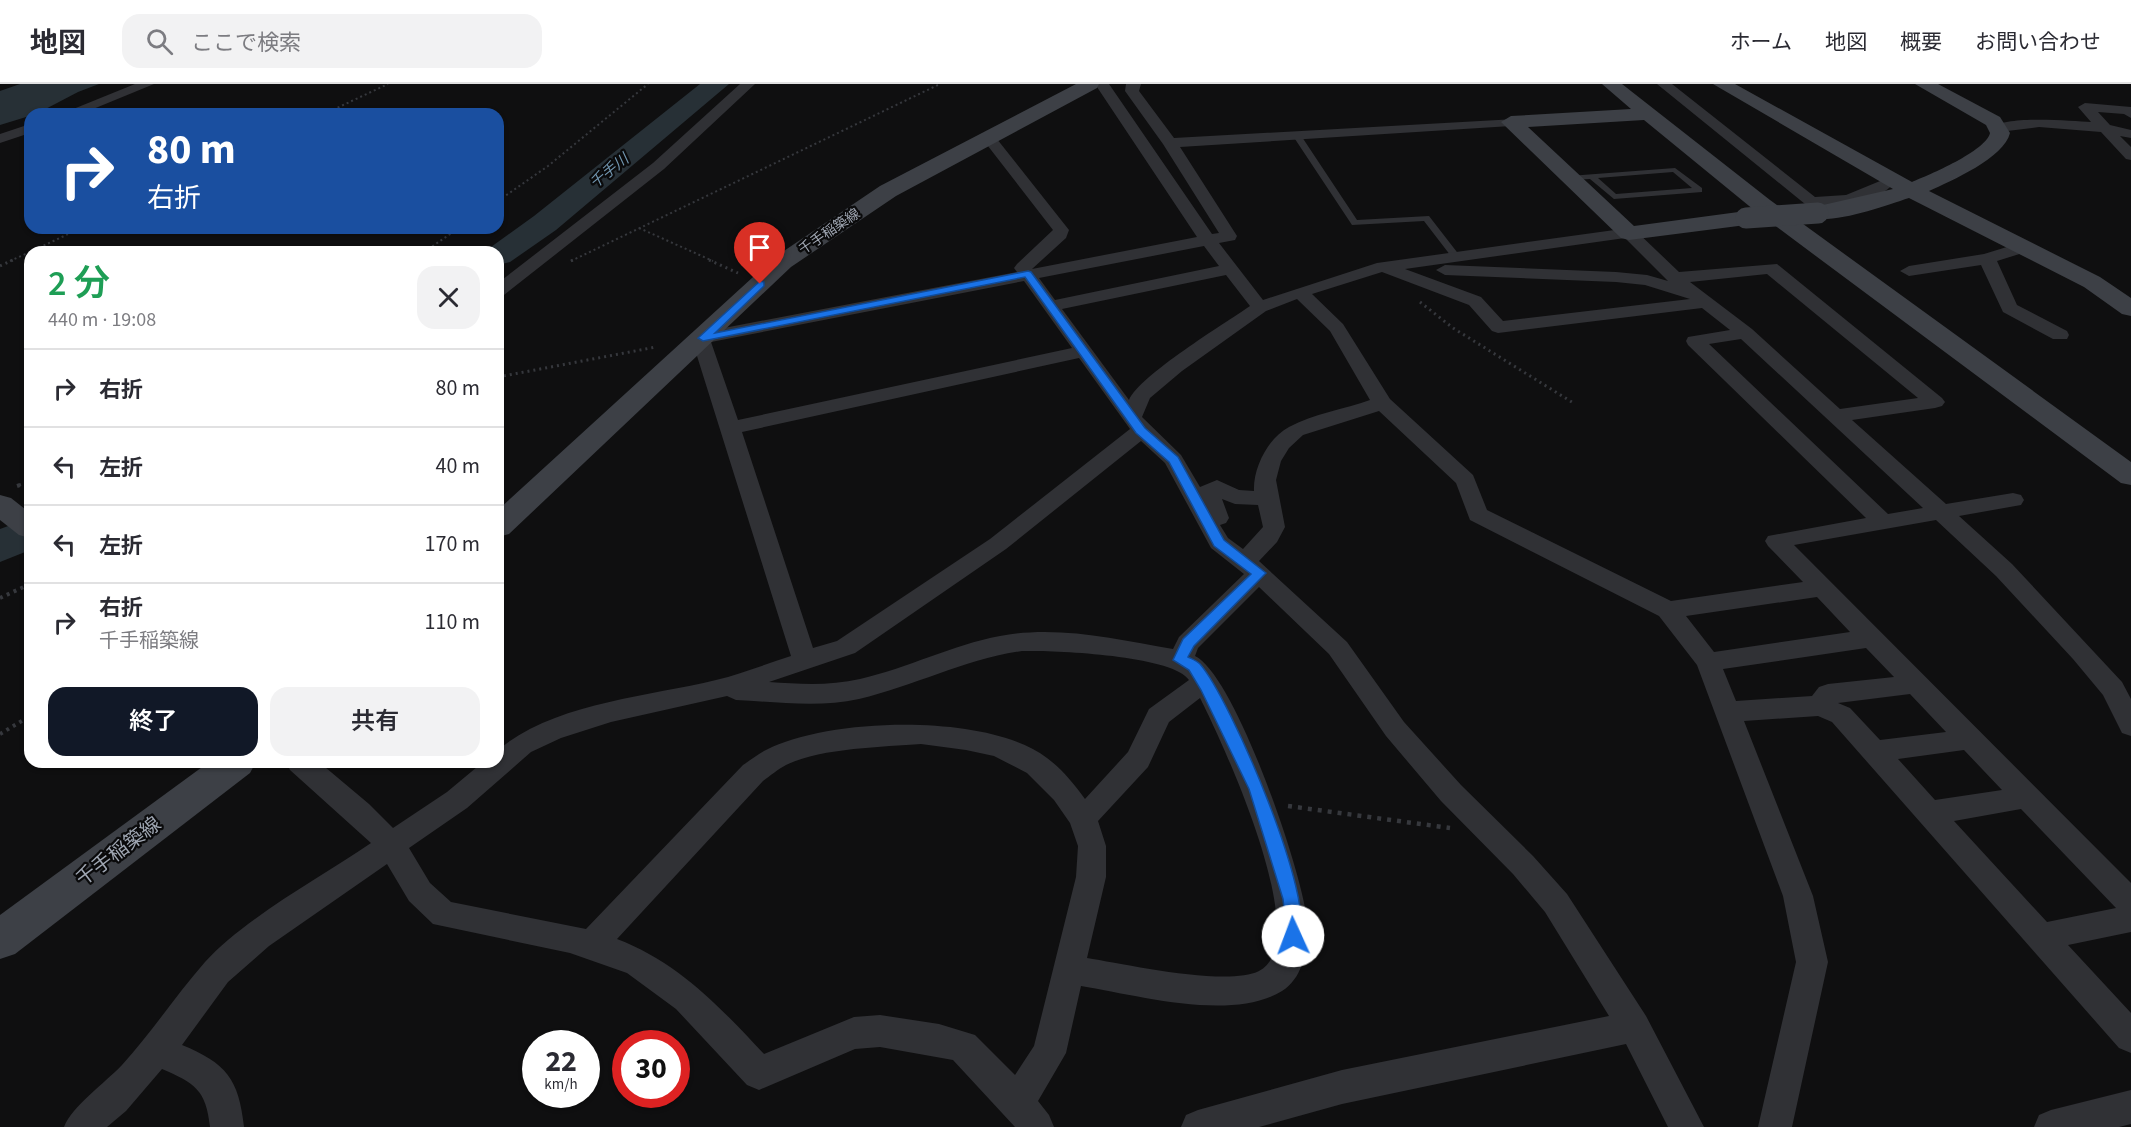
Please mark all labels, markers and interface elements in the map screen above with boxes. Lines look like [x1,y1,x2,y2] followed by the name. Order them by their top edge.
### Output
[122,14,542,68] search box
[30,23,86,63] text: 地図
[143,25,176,58] icon: search
[191,27,301,59] text: ここで検索
[1730,27,1792,57] text: ホーム
[1825,27,1867,57] text: 地図
[1900,27,1942,57] text: 概要
[1975,27,2101,57] text: お問い合わせ
[147,120,236,180] text: 80 m
[48,132,126,210] icon: right
[585,148,635,194] water label: 千手川
[147,179,201,218] text: 右折
[795,204,864,260] street label: 千手稲築線
[734,222,785,284] pin
[743,231,776,264] icon: arrive
[48,258,110,309] text: 2 分
[417,266,480,329] button: close
[48,306,156,334] text: 440 m · 19:08
[48,372,81,405] icon: right
[435,372,480,404] text: 80 m
[99,374,143,406] text: 右折
[48,450,81,483] icon: left
[435,450,480,482] text: 40 m
[99,452,143,484] text: 左折
[48,528,81,561] icon: left
[425,528,480,560] text: 170 m
[99,530,143,562] text: 左折
[99,592,143,624] text: 右折
[48,606,81,639] icon: right
[425,606,480,638] text: 110 m
[99,627,199,655] text: 千手稲築線
[48,687,258,756] button: 終了
[270,687,480,756] button: 共有
[70,811,167,893] street label: 千手稲築線
[1261,904,1325,968] position arrow
[612,1030,690,1108] speed limit sign: 30
[545,1040,577,1083] text: 22
[544,1074,578,1095] text: km/h

